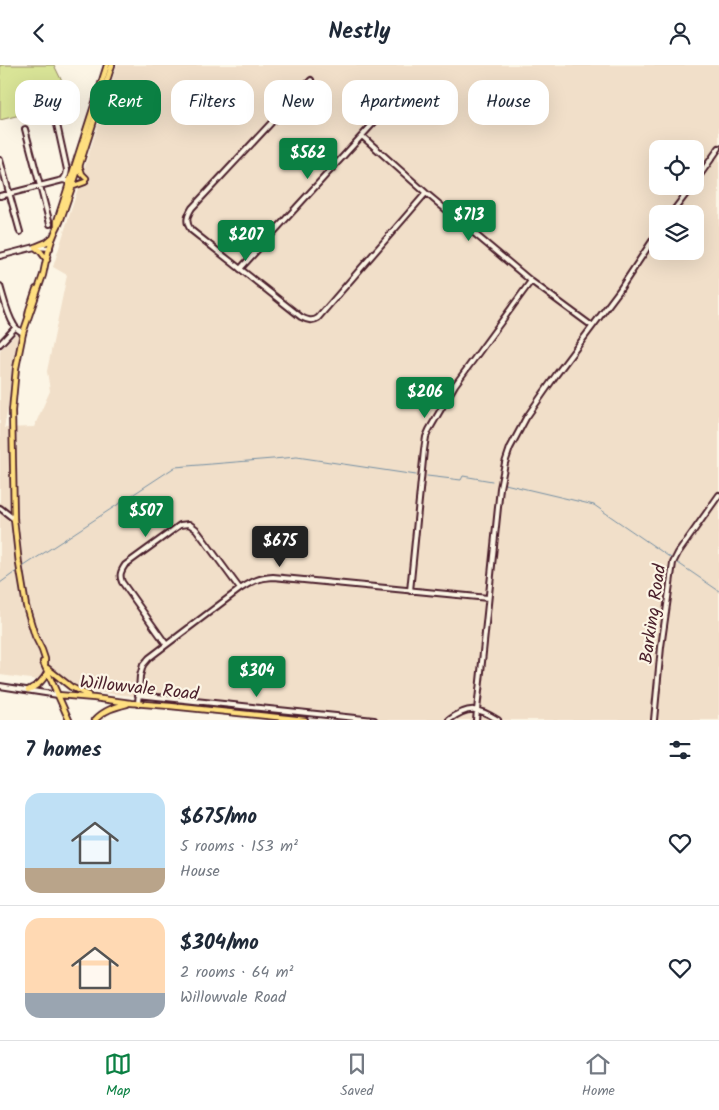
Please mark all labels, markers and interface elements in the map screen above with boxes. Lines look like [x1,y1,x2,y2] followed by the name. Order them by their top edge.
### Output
[328,15,391,50] text: Nestly
[25,19,53,47] icon: back
[666,19,694,47] icon: person
[15,80,80,125] chip: Buy
[90,80,161,125] chip: Rent
[171,80,254,125] chip: Filters
[264,80,332,125] chip: New
[342,80,458,125] chip: Apartment
[468,80,549,125] chip: House
[278,137,338,180] pin: $562
[649,140,704,260] map controls
[649,140,704,195] button: locate
[290,141,326,166] text: $562
[439,199,499,242] pin: $713
[454,203,484,228] text: $713
[649,205,704,260] button: layers
[216,219,276,262] pin: $207
[229,223,263,248] text: $207
[395,377,455,419] pin: $206
[407,380,443,405] text: $206
[116,495,176,538] pin: $507
[129,499,163,524] text: $507
[250,525,310,568] pin: $675
[263,529,297,554] text: $675
[633,561,675,666] street label: Barking Road
[227,655,287,698] pin: $304
[239,659,275,684] text: $304
[78,668,201,710] street label: Willowvale Road
[25,734,102,767] text: 7 homes
[666,736,694,764] icon: filters
[180,801,257,834] text: $675/mo
[65,813,125,873] icon: home
[666,829,694,857] icon: heart
[180,834,298,859] text: 5 rooms · 153 m²
[180,859,220,884] text: House
[180,927,259,960] text: $304/mo
[65,938,125,998] icon: home
[666,954,694,982] icon: heart
[180,960,293,985] text: 2 rooms · 64 m²
[180,985,286,1010] text: Willowvale Road
[104,1050,132,1102] tab: Map
[340,1050,374,1102] tab: Saved
[582,1050,615,1102] tab: Home

